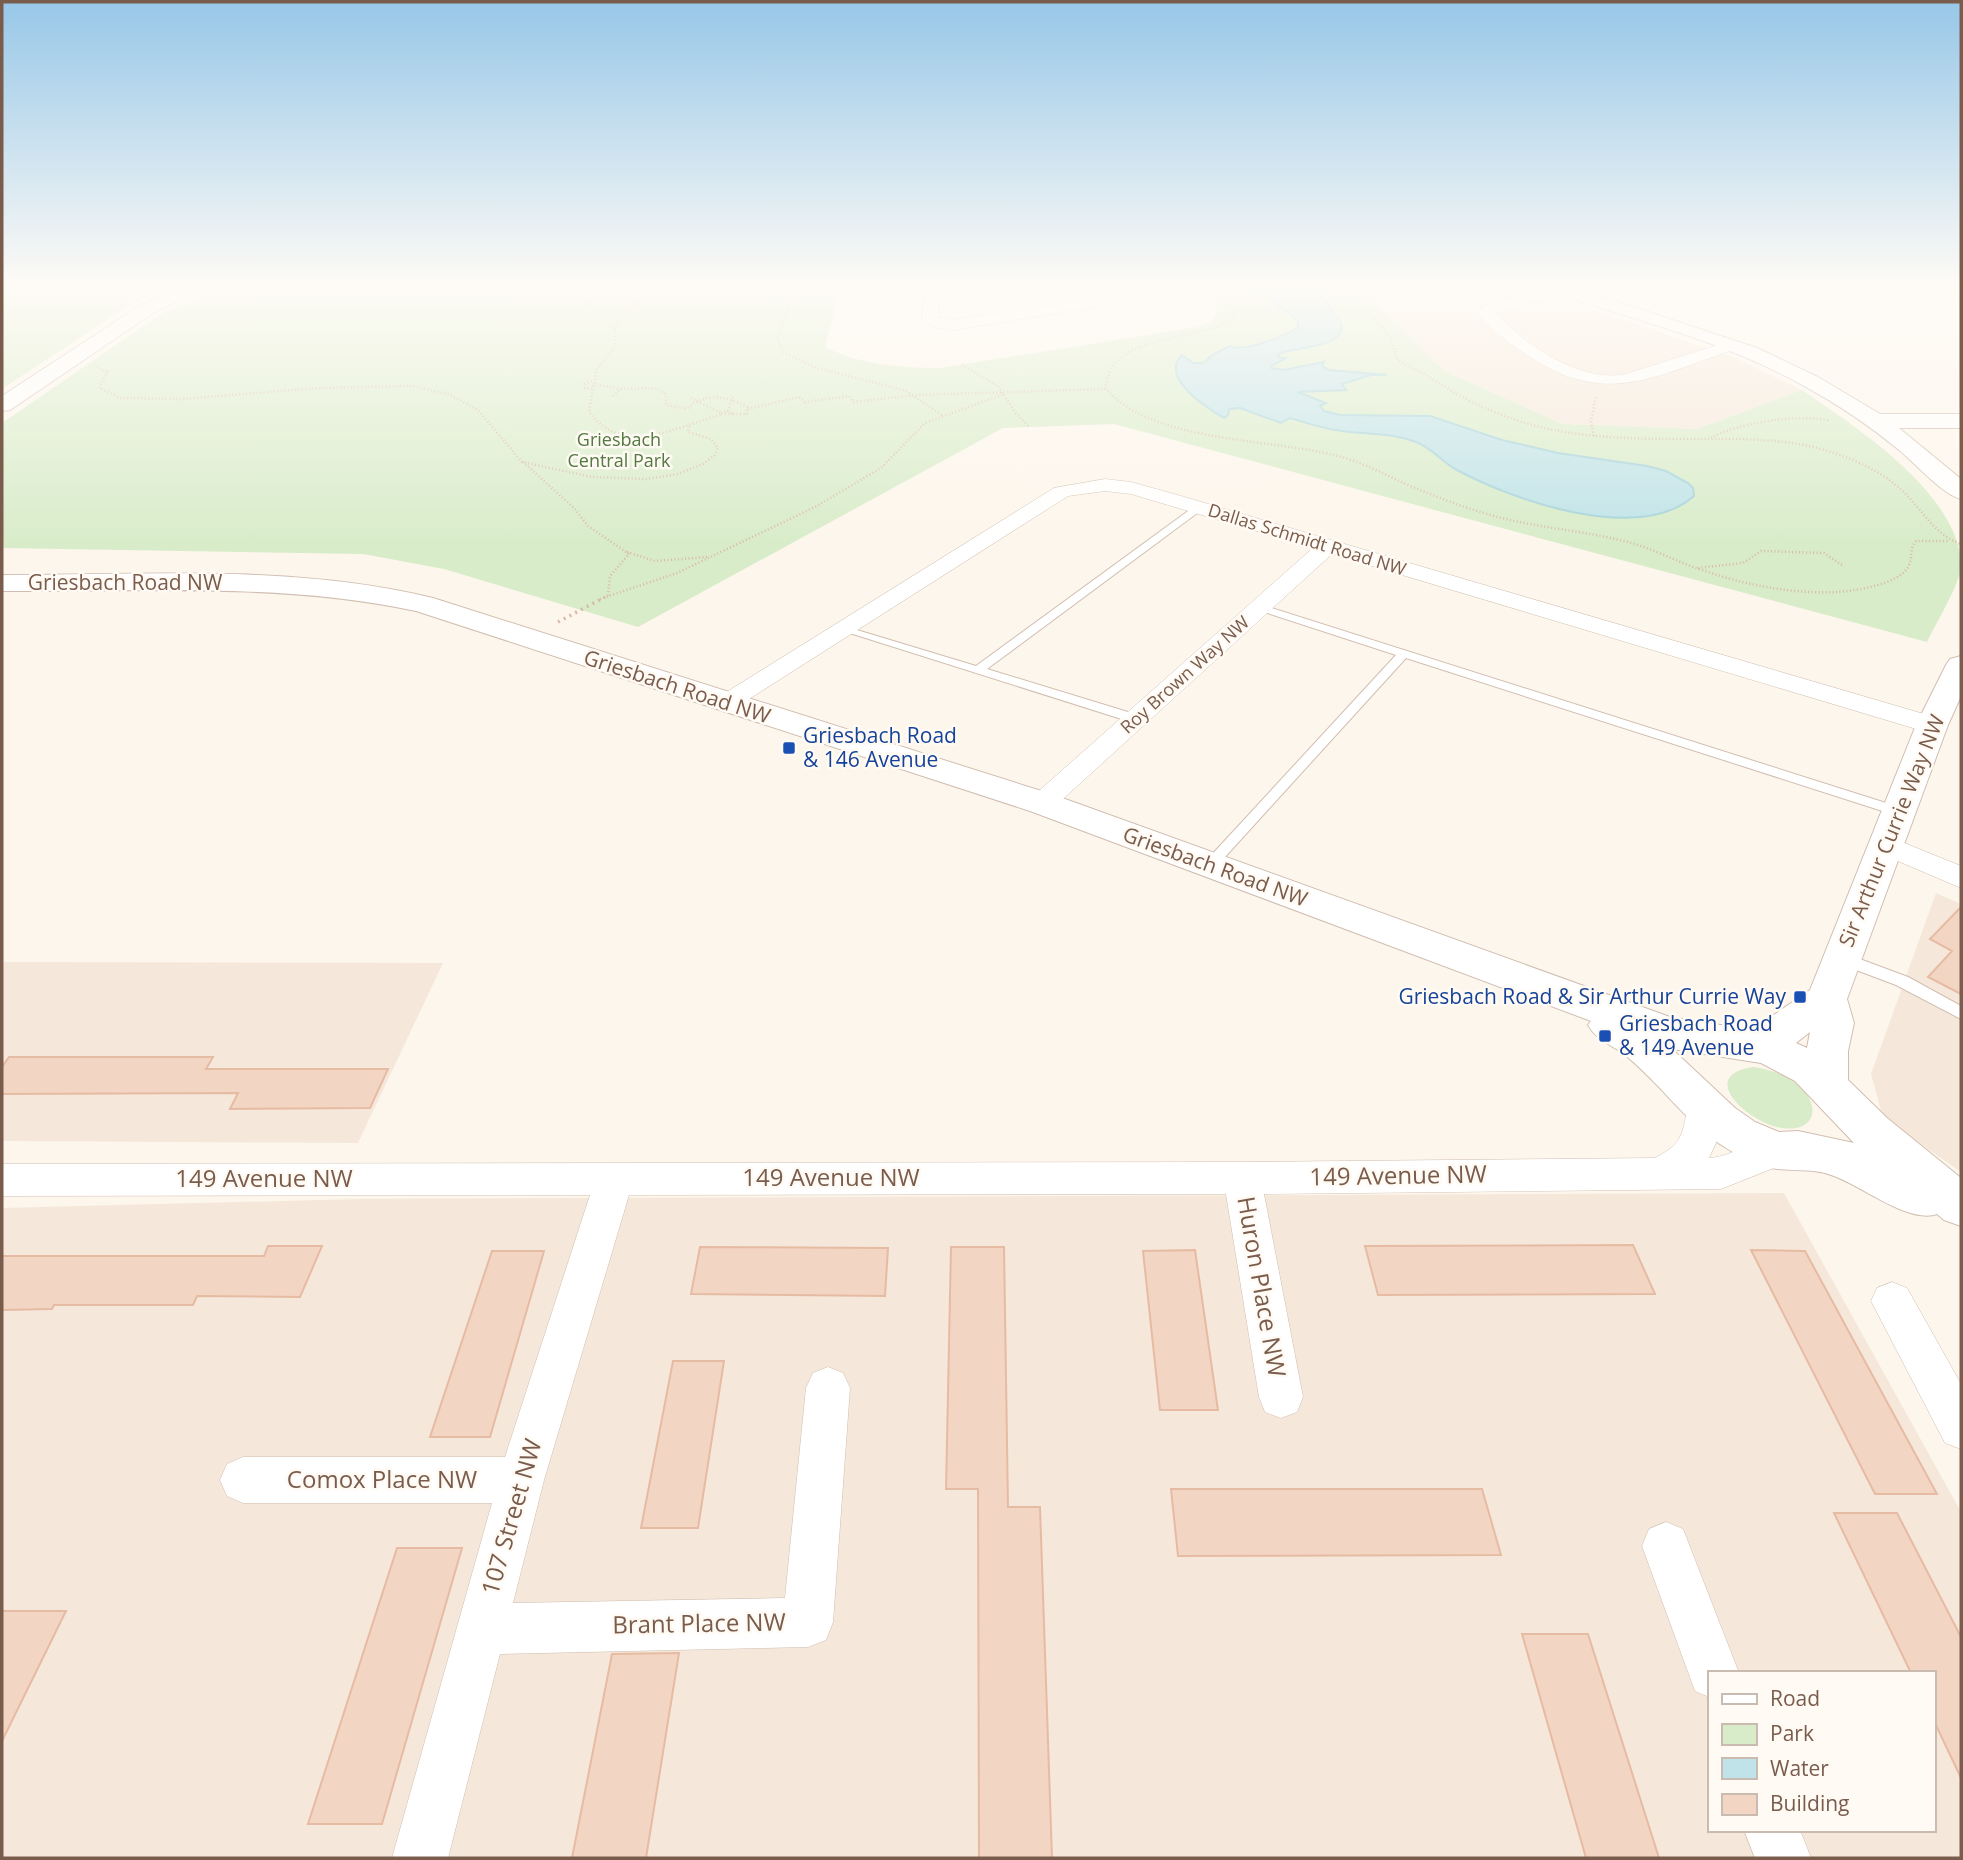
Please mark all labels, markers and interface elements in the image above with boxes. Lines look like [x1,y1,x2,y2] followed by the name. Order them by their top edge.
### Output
[567,427,671,472] park label: Griesbach Central Park
[1205,497,1410,581] street label: Dallas Schmidt Road NW
[28,568,223,596] street label: Griesbach Road NW
[1115,610,1254,739] street label: Roy Brown Way NW
[580,643,775,730] street label: Griesbach Road NW
[1832,710,1951,951] street label: Sir Arthur Currie Way NW
[803,721,957,773] place label: Griesbach Road & 146 Avenue
[781,740,797,756] marker: Griesbach Road & 146 Avenue
[1119,820,1312,913] street label: Griesbach Road NW
[1398,982,1786,1010] place label: Griesbach Road & Sir Arthur Currie Way
[1792,989,1808,1005] marker: Griesbach Road & Sir Arthur Currie Way
[1619,1009,1773,1061] place label: Griesbach Road & 149 Avenue
[1597,1028,1613,1044] marker: Griesbach Road & 149 Avenue
[1309,1156,1487,1193] street label: 149 Avenue NW
[742,1160,920,1193] street label: 149 Avenue NW
[175,1161,353,1194] street label: 149 Avenue NW
[1230,1194,1295,1380] street label: Huron Place NW
[473,1435,549,1598] street label: 107 Street NW
[287,1462,477,1495] street label: Comox Place NW
[612,1604,786,1641] street label: Brant Place NW
[1708,1671,1935,1832] legend
[1770,1684,1820,1712] text: Road
[1770,1719,1814,1747] text: Park
[1770,1754,1829,1782] text: Water
[1770,1789,1849,1817] text: Building

